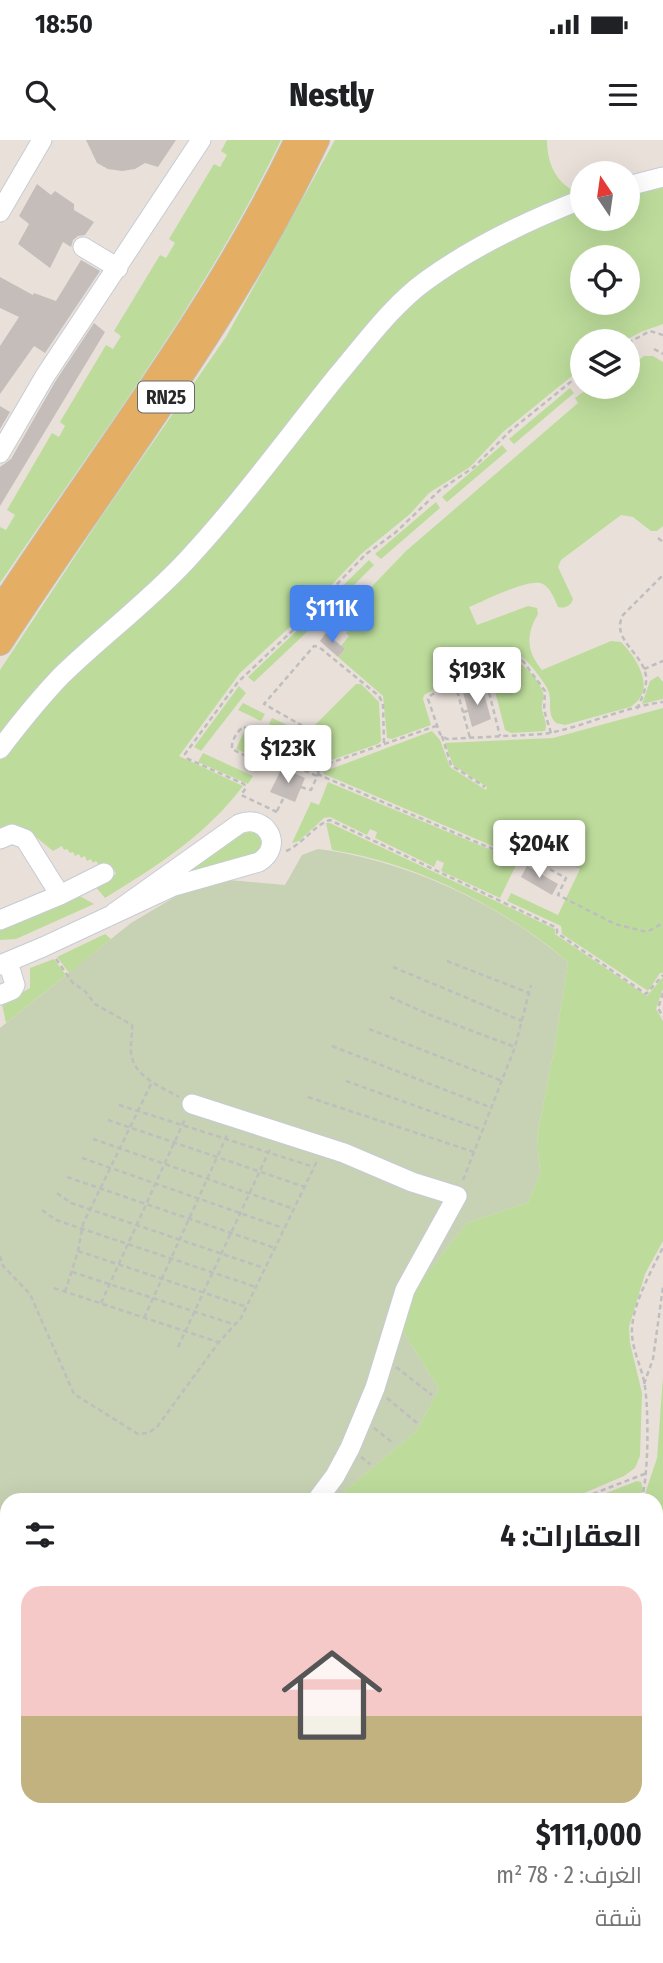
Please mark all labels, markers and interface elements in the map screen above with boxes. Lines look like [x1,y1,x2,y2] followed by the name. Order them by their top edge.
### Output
[35,9,93,40] text: 18:50
[21,76,59,114] icon: search
[289,76,374,114] text: Nestly
[604,76,642,114] icon: menu
[570,161,640,231] north arrow
[570,161,640,399] map controls
[570,245,640,315] button: locate
[570,329,640,399] button: layers
[138,382,194,412] road number: RN25
[283,586,381,645] pin: $111K
[306,594,358,622] text: $111K
[428,648,526,707] pin: $193K
[449,656,505,684] text: $193K
[239,726,337,785] pin: $123K
[260,734,316,762] text: $123K
[490,820,588,880] pin: $204K
[509,829,569,857] text: $204K
[21,1516,59,1554] icon: filters
[500,1518,642,1554] text: العقارات: 4
[269,1632,395,1758] icon: home
[536,1817,642,1853] text: $111,000
[496,1861,642,1889] text: الغرف: 2 · 78 m²
[595,1904,642,1932] text: شقة

